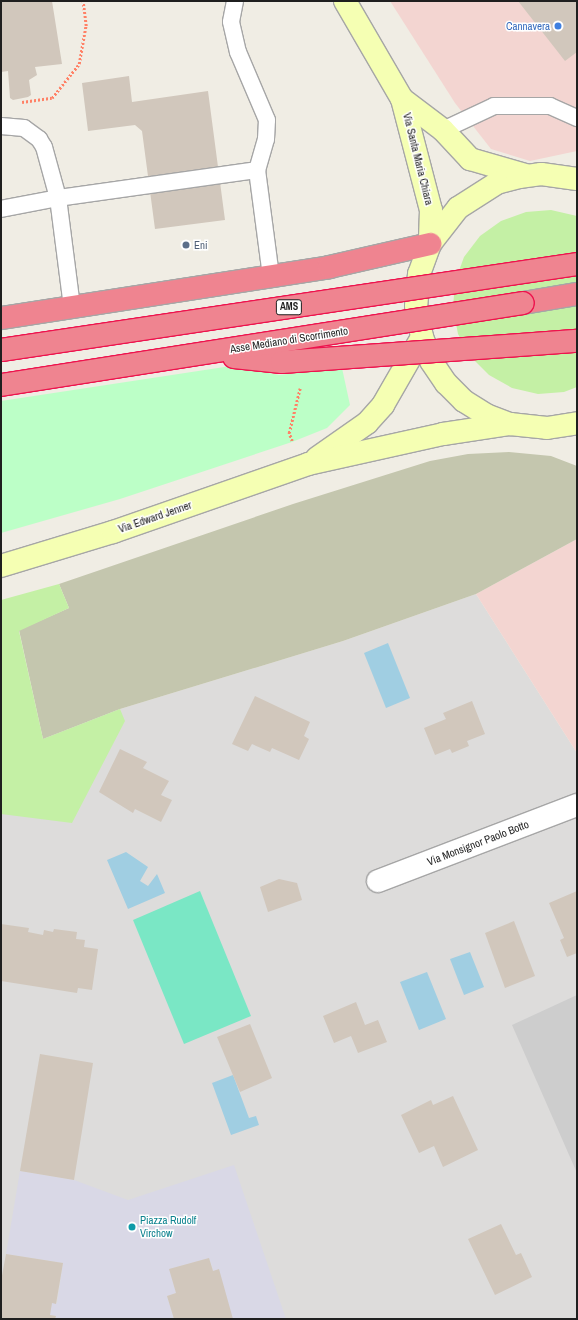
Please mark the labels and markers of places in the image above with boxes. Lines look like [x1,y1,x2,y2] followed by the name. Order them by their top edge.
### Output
[506,19,550,33] place label: Cannavera
[553,21,563,31] marker: Cannavera
[194,238,208,252] place label: Eni
[181,240,191,250] marker: Eni
[140,1214,196,1240] place label: Piazza Rudolf Virchow
[127,1222,137,1232] marker: Piazza Rudolf Virchow

